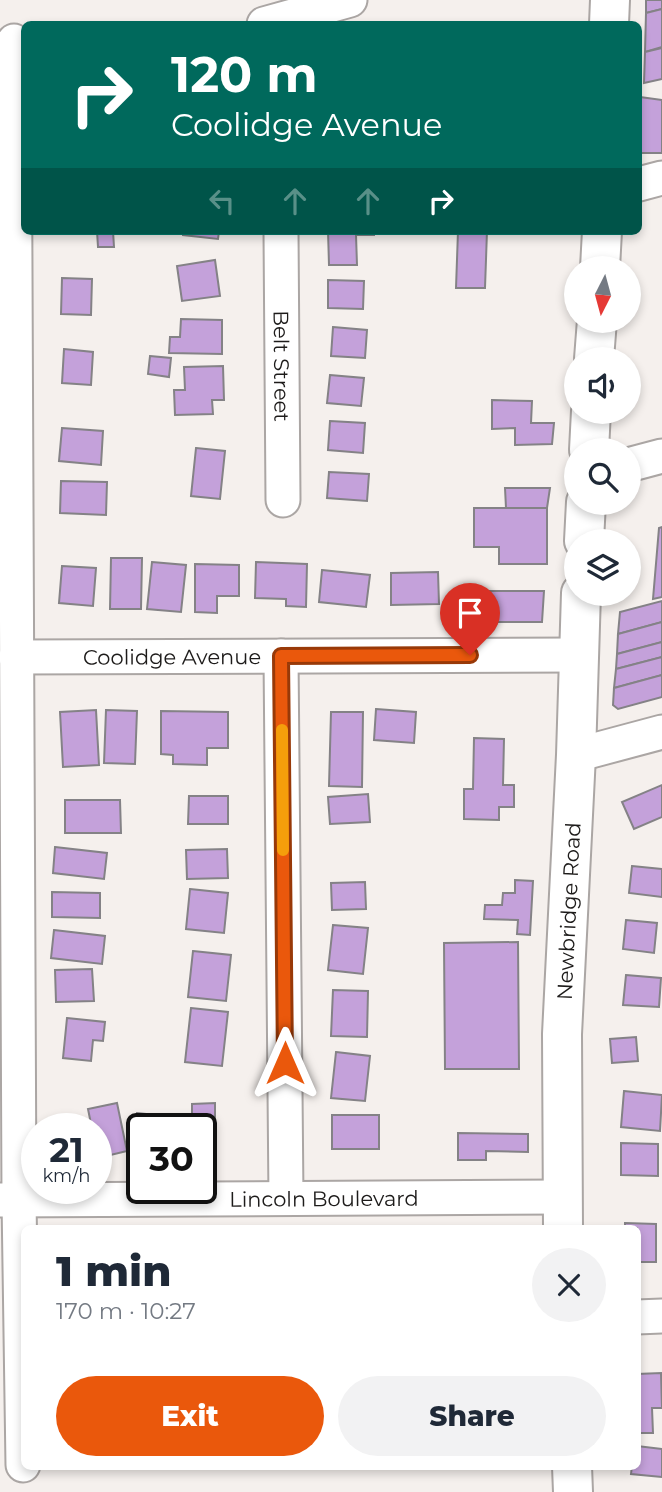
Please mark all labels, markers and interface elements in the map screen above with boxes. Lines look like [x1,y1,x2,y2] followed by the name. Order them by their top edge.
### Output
[171,45,318,104] text: 120 m
[56,49,147,140] icon: right
[171,105,442,144] text: Coolidge Avenue
[203,182,241,220] icon: left
[276,182,314,220] icon: ahead
[349,182,387,220] icon: ahead
[422,182,460,220] icon: right
[564,256,640,332] north arrow
[564,256,641,606] map controls
[269,310,295,422] street label: Belt Street
[564,347,641,424] button: sound
[564,438,641,515] button: search
[564,529,641,606] button: layers
[440,583,500,655] pin
[451,594,489,632] icon: arrive
[83,644,261,669] street label: Coolidge Avenue
[551,822,585,1001] street label: Newbridge Road
[248,1026,322,1100] position arrow
[126,1113,217,1204] speed limit sign: 30
[49,1128,84,1171] text: 21
[42,1165,91,1187] text: km/h
[229,1185,419,1211] street label: Lincoln Boulevard
[56,1245,172,1297] text: 1 min
[532,1248,606,1322] button: close
[56,1297,196,1325] text: 170 m · 10:27
[56,1376,324,1456] button: Exit
[338,1376,606,1456] button: Share

